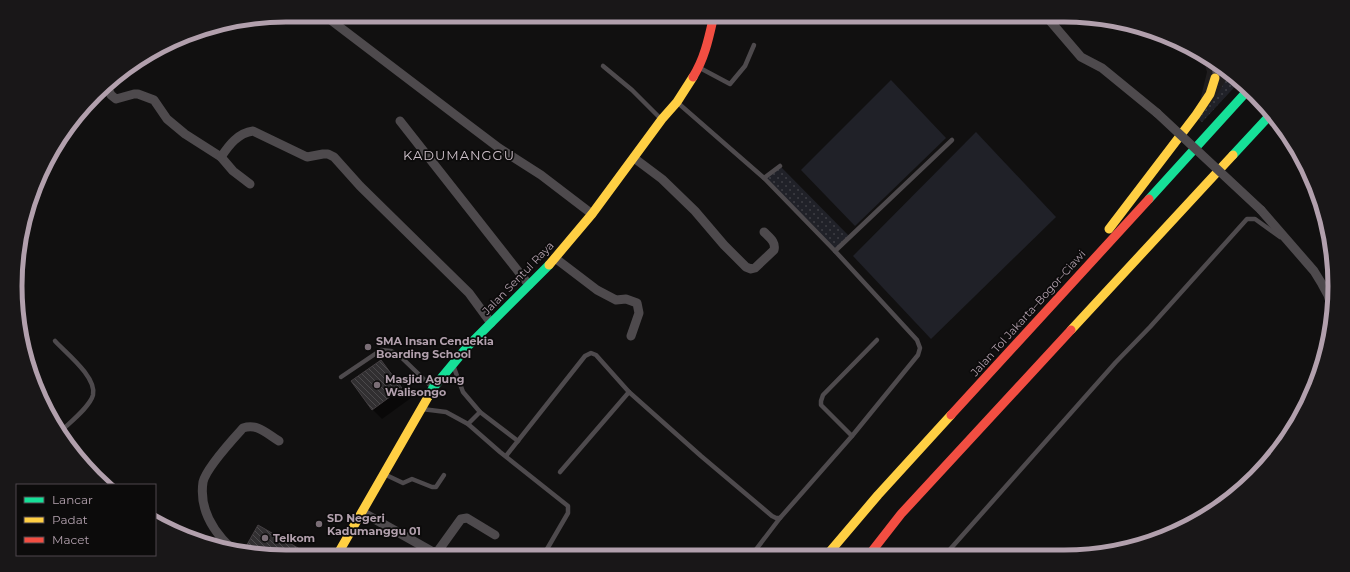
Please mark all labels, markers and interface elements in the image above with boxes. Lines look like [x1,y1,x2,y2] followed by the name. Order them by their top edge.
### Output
[403,147,515,163] district label: KADUMANGGU
[479,238,557,318] street label: Jalan Sentul Raya
[967,247,1089,380] street label: Jalan Tol Jakarta–Bogor–Ciawi
[376,334,494,361] place label: SMA Insan Cendekia Boarding School
[363,342,373,352] marker: SMA Insan Cendekia Boarding School
[385,372,465,399] place label: Masjid Agung Walisongo
[372,380,382,390] marker: Masjid Agung Walisongo
[16,484,156,556] legend
[52,492,93,507] text: Lancar
[327,511,421,538] place label: SD Negeri Kadumanggu 01
[52,512,88,527] text: Padat
[314,519,324,529] marker: SD Negeri Kadumanggu 01
[273,531,315,545] place label: Telkom
[52,532,89,547] text: Macet
[260,533,270,543] marker: Telkom

